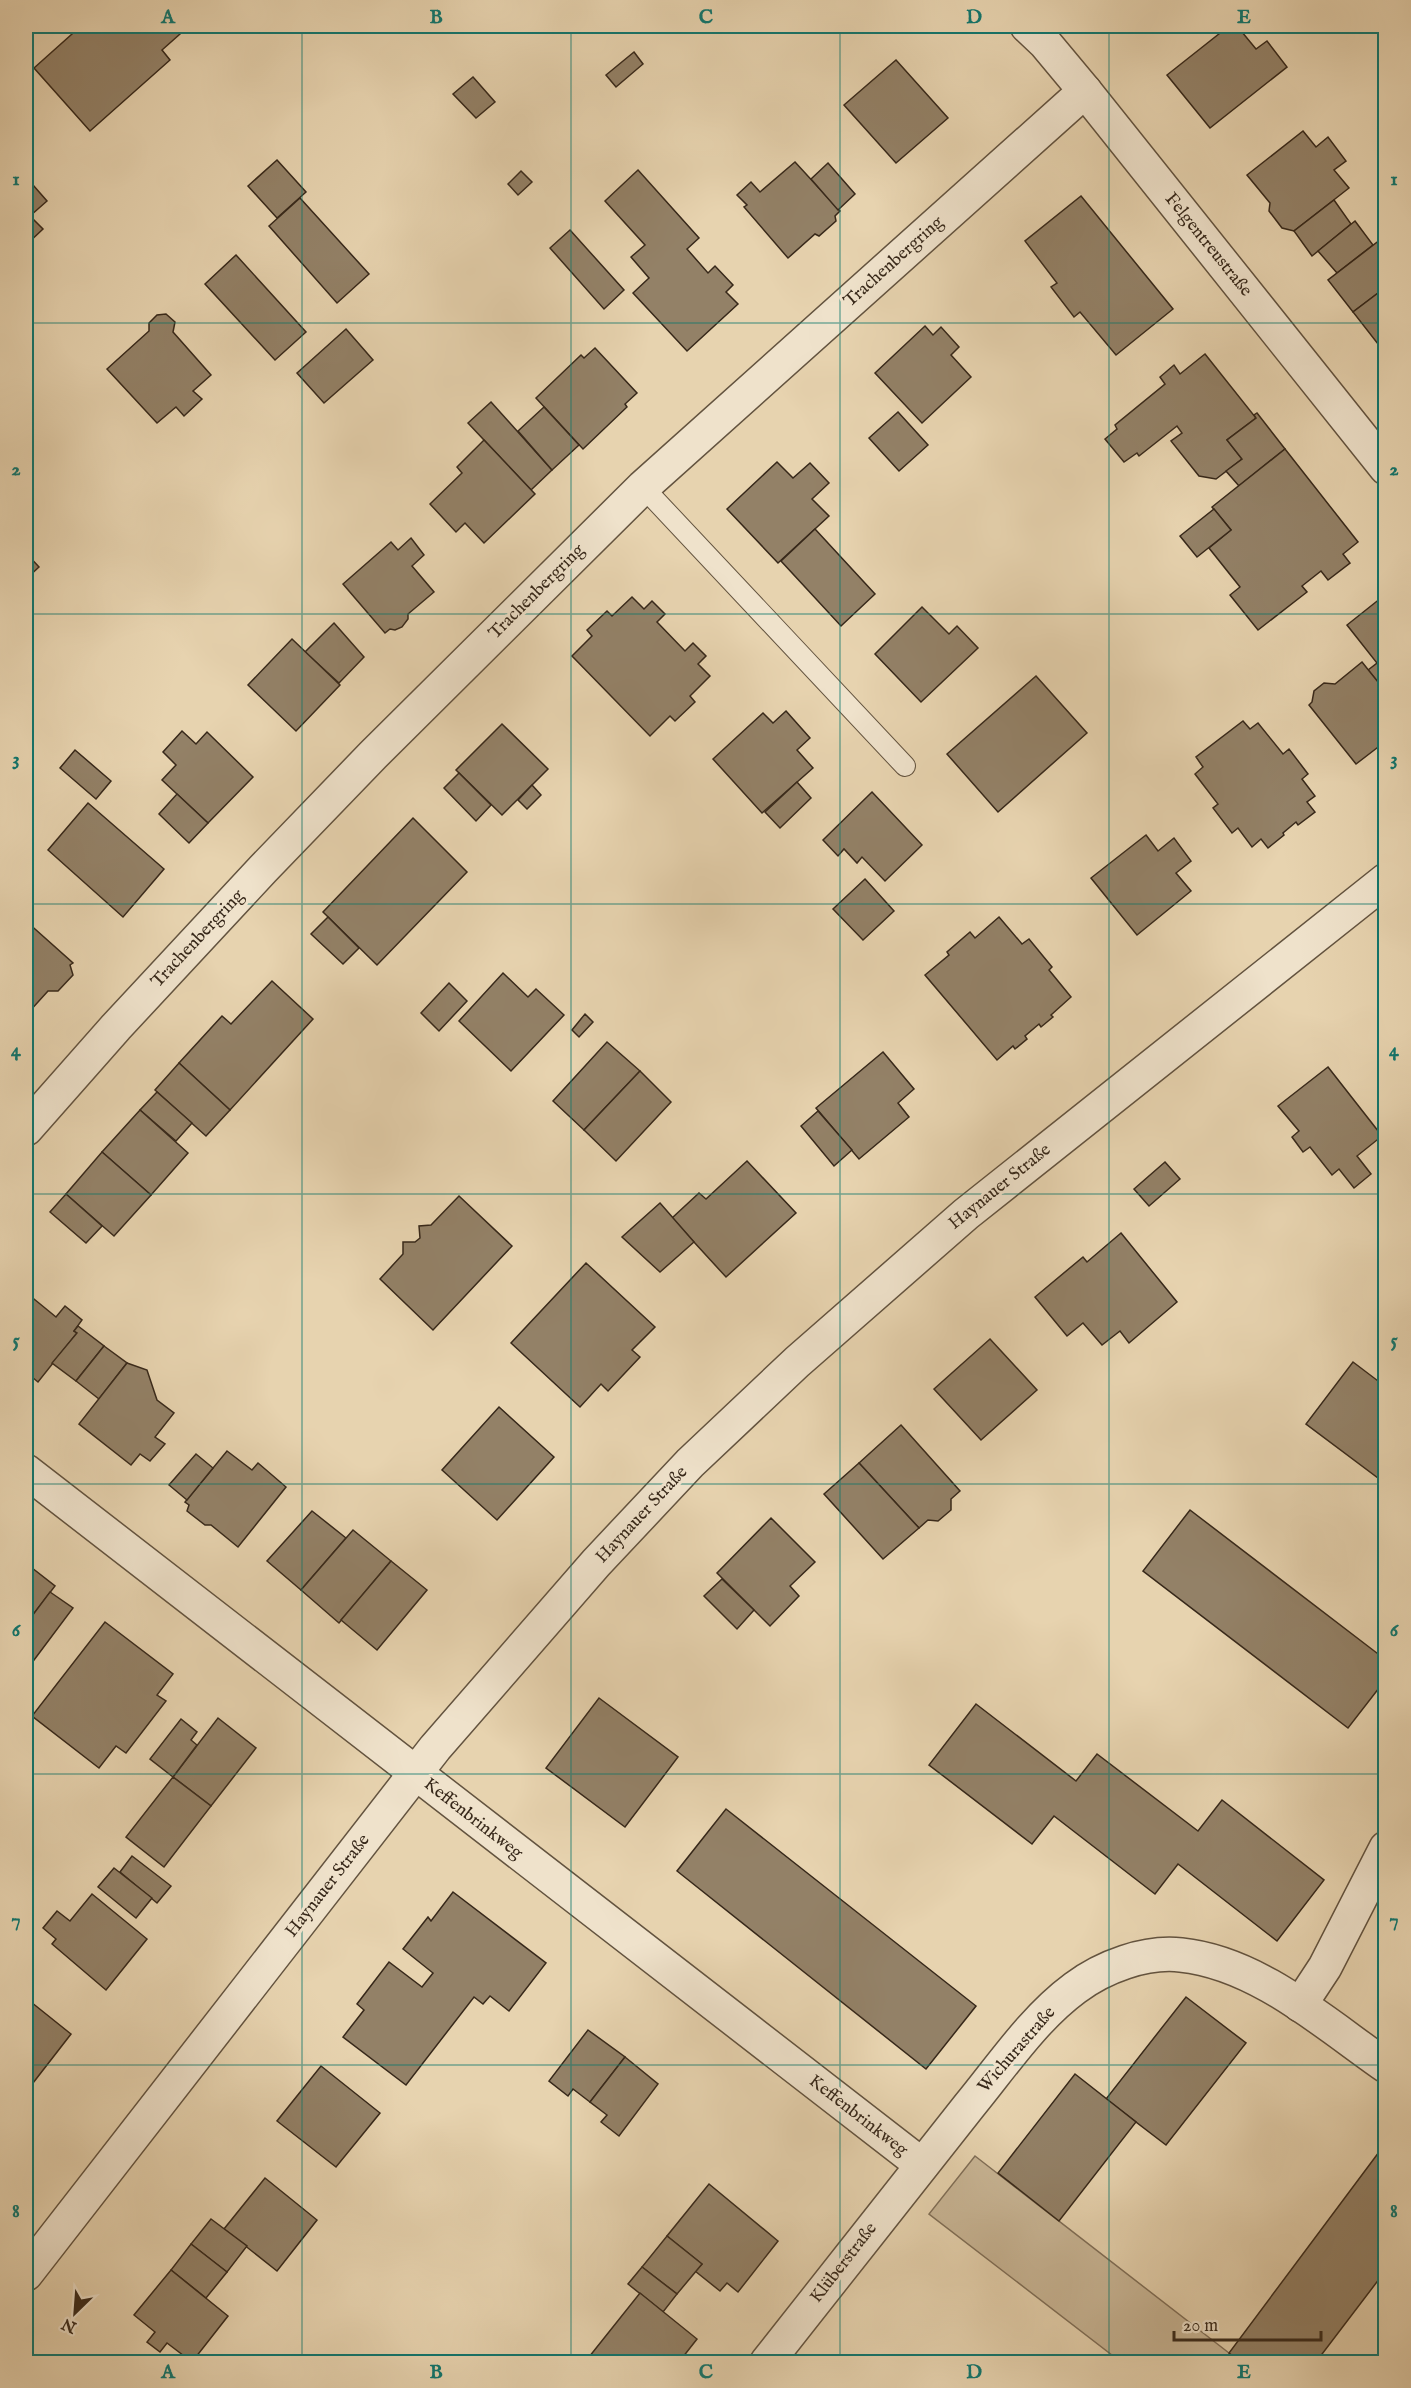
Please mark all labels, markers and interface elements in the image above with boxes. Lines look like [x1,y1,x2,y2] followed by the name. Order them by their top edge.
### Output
[160,5,176,30] text: A
[429,5,443,30] text: B
[699,5,713,30] text: C
[966,5,982,30] text: D
[1237,5,1251,30] text: E
[12,167,20,192] text: 1
[1390,167,1398,192] text: 1
[1159,188,1257,302] street label: Felgentreustraße
[839,211,949,313] street label: Trachenbergring
[11,457,21,482] text: 2
[1389,457,1399,482] text: 2
[484,539,590,645] street label: Trachenbergring
[12,747,20,772] text: 3
[1390,747,1398,772] text: 3
[147,885,250,993] street label: Trachenbergring
[11,1038,22,1063] text: 4
[1389,1038,1400,1063] text: 4
[944,1139,1056,1235] street label: Haynauer Straße
[12,1328,20,1353] text: 5
[1390,1328,1398,1353] text: 5
[591,1462,693,1568] street label: Haynauer Straße
[12,1618,22,1643] text: 6
[1390,1618,1400,1643] text: 6
[419,1773,527,1865] street label: Keffenbrinkweg
[281,1830,375,1942] street label: Haynauer Straße
[11,1908,21,1933] text: 7
[1389,1908,1399,1933] text: 7
[973,2002,1061,2098] street label: Wichurastraße
[804,2070,912,2162] street label: Keffenbrinkweg
[12,2199,20,2224] text: 8
[1390,2199,1398,2224] text: 8
[805,2218,883,2308] street label: Klüberstraße
[45,2283,105,2343] north arrow
[1174,2304,1321,2342] scale bar
[59,2313,81,2337] text: N
[1183,2315,1218,2338] text: 20 m
[160,2360,176,2385] text: A
[429,2360,443,2385] text: B
[699,2360,713,2385] text: C
[966,2360,982,2385] text: D
[1237,2360,1251,2385] text: E

